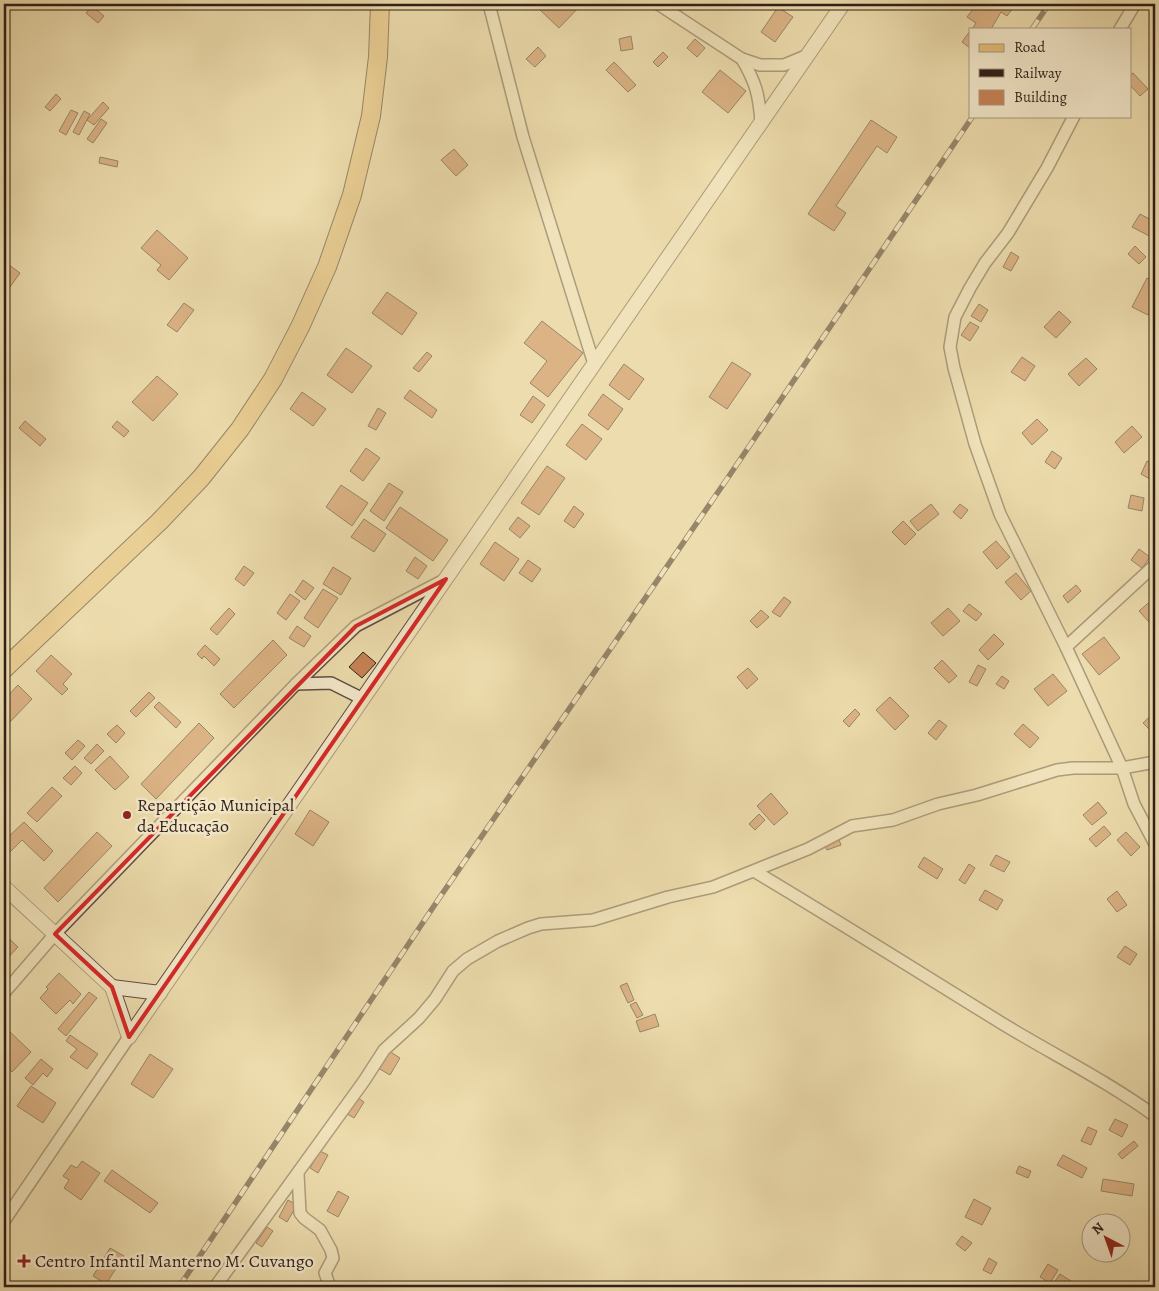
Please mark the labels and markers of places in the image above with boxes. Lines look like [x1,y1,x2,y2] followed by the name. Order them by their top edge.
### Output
[137,793,295,838] place label: Repartição Municipal da Educação
[121,809,133,821] marker: Repartição Municipal da Educação
[35,1249,314,1273] place label: Centro Infantil Manterno M. Cuvango
[17,1254,31,1268] marker: Centro Infantil Manterno M. Cuvango

